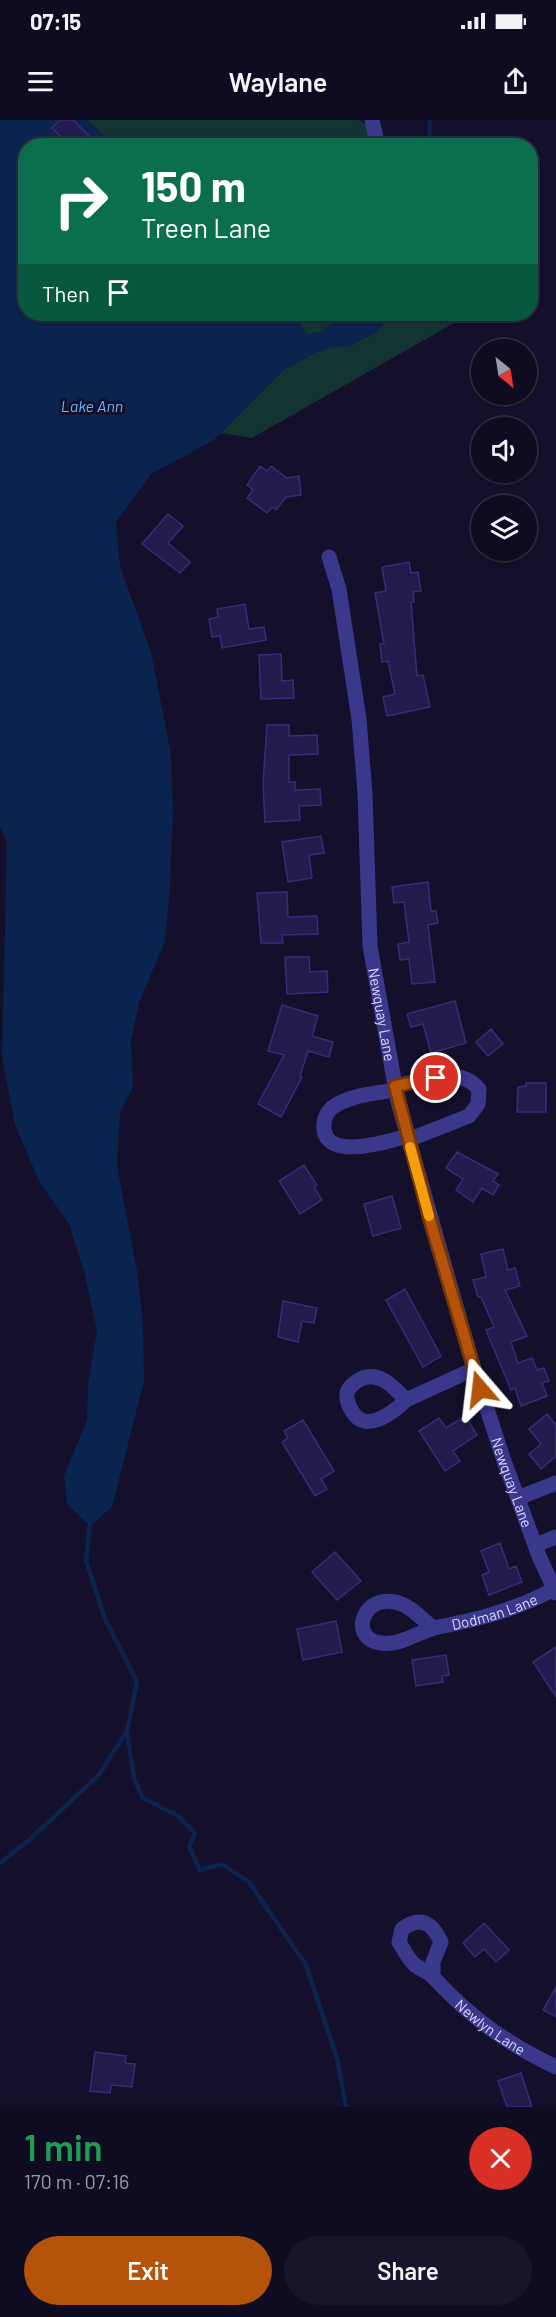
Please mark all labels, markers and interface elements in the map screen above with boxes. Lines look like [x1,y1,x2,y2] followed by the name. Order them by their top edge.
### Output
[30,8,81,34] text: 07:15
[24,65,57,98] icon: menu
[229,65,327,97] text: Waylane
[499,65,532,98] icon: share
[141,160,246,210] text: 150 m
[42,162,120,240] icon: right
[141,211,271,243] text: Treen Lane
[102,276,135,309] icon: arrive
[42,280,90,306] text: Then
[471,339,537,405] north arrow
[471,339,537,561] map controls
[61,396,123,415] water label: Lake Ann
[471,417,537,483] button: sound
[471,495,537,561] button: layers
[365,966,400,1063] street label: Newquay Lane
[410,1052,461,1103] pin
[419,1061,452,1094] icon: arrive
[448,1357,512,1421] position arrow
[488,1435,537,1530] street label: Newquay Lane
[450,1590,540,1633] street label: Dodman Lane
[452,1995,529,2058] street label: Newlyn Lane
[24,2125,103,2168] text: 1 min
[469,2127,532,2190] button: close
[24,2169,129,2193] text: 170 m · 07:16
[24,2236,272,2305] button: Exit
[284,2236,532,2305] button: Share

